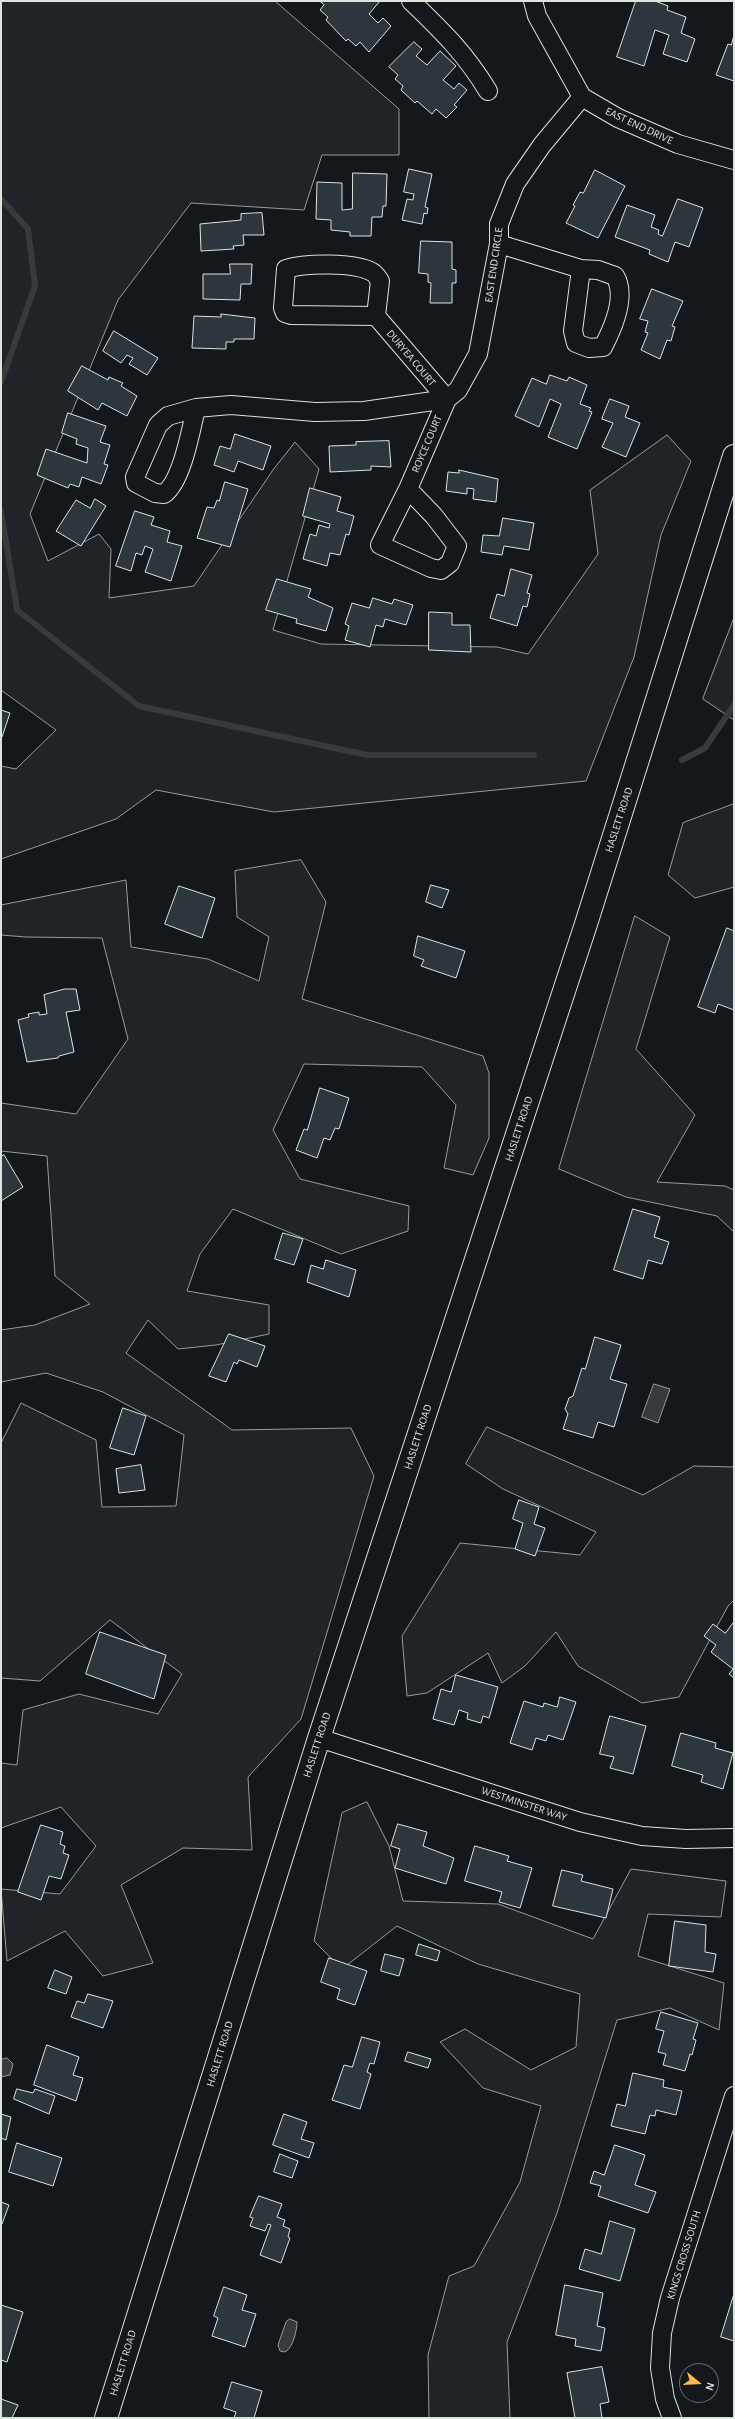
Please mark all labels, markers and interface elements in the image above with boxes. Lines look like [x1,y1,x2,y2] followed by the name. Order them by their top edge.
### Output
[603,105,675,147] street label: EAST END DRIVE
[482,227,506,303] street label: EAST END CIRCLE
[384,327,438,389] street label: DURYEA COURT
[409,413,445,475] street label: ROYCE COURT
[602,786,636,854] street label: HASLETT ROAD
[502,1095,536,1163] street label: HASLETT ROAD
[401,1403,435,1471] street label: HASLETT ROAD
[300,1711,334,1779] street label: HASLETT ROAD
[479,1784,569,1824] street label: WESTMINSTER WAY
[204,2020,236,2088] street label: HASLETT ROAD
[664,2209,704,2301] street label: KINGS CROSS SOUTH
[107,2329,139,2397] street label: HASLETT ROAD
[679,2363,719,2403] north arrow
[704,2381,716,2392] text: N

